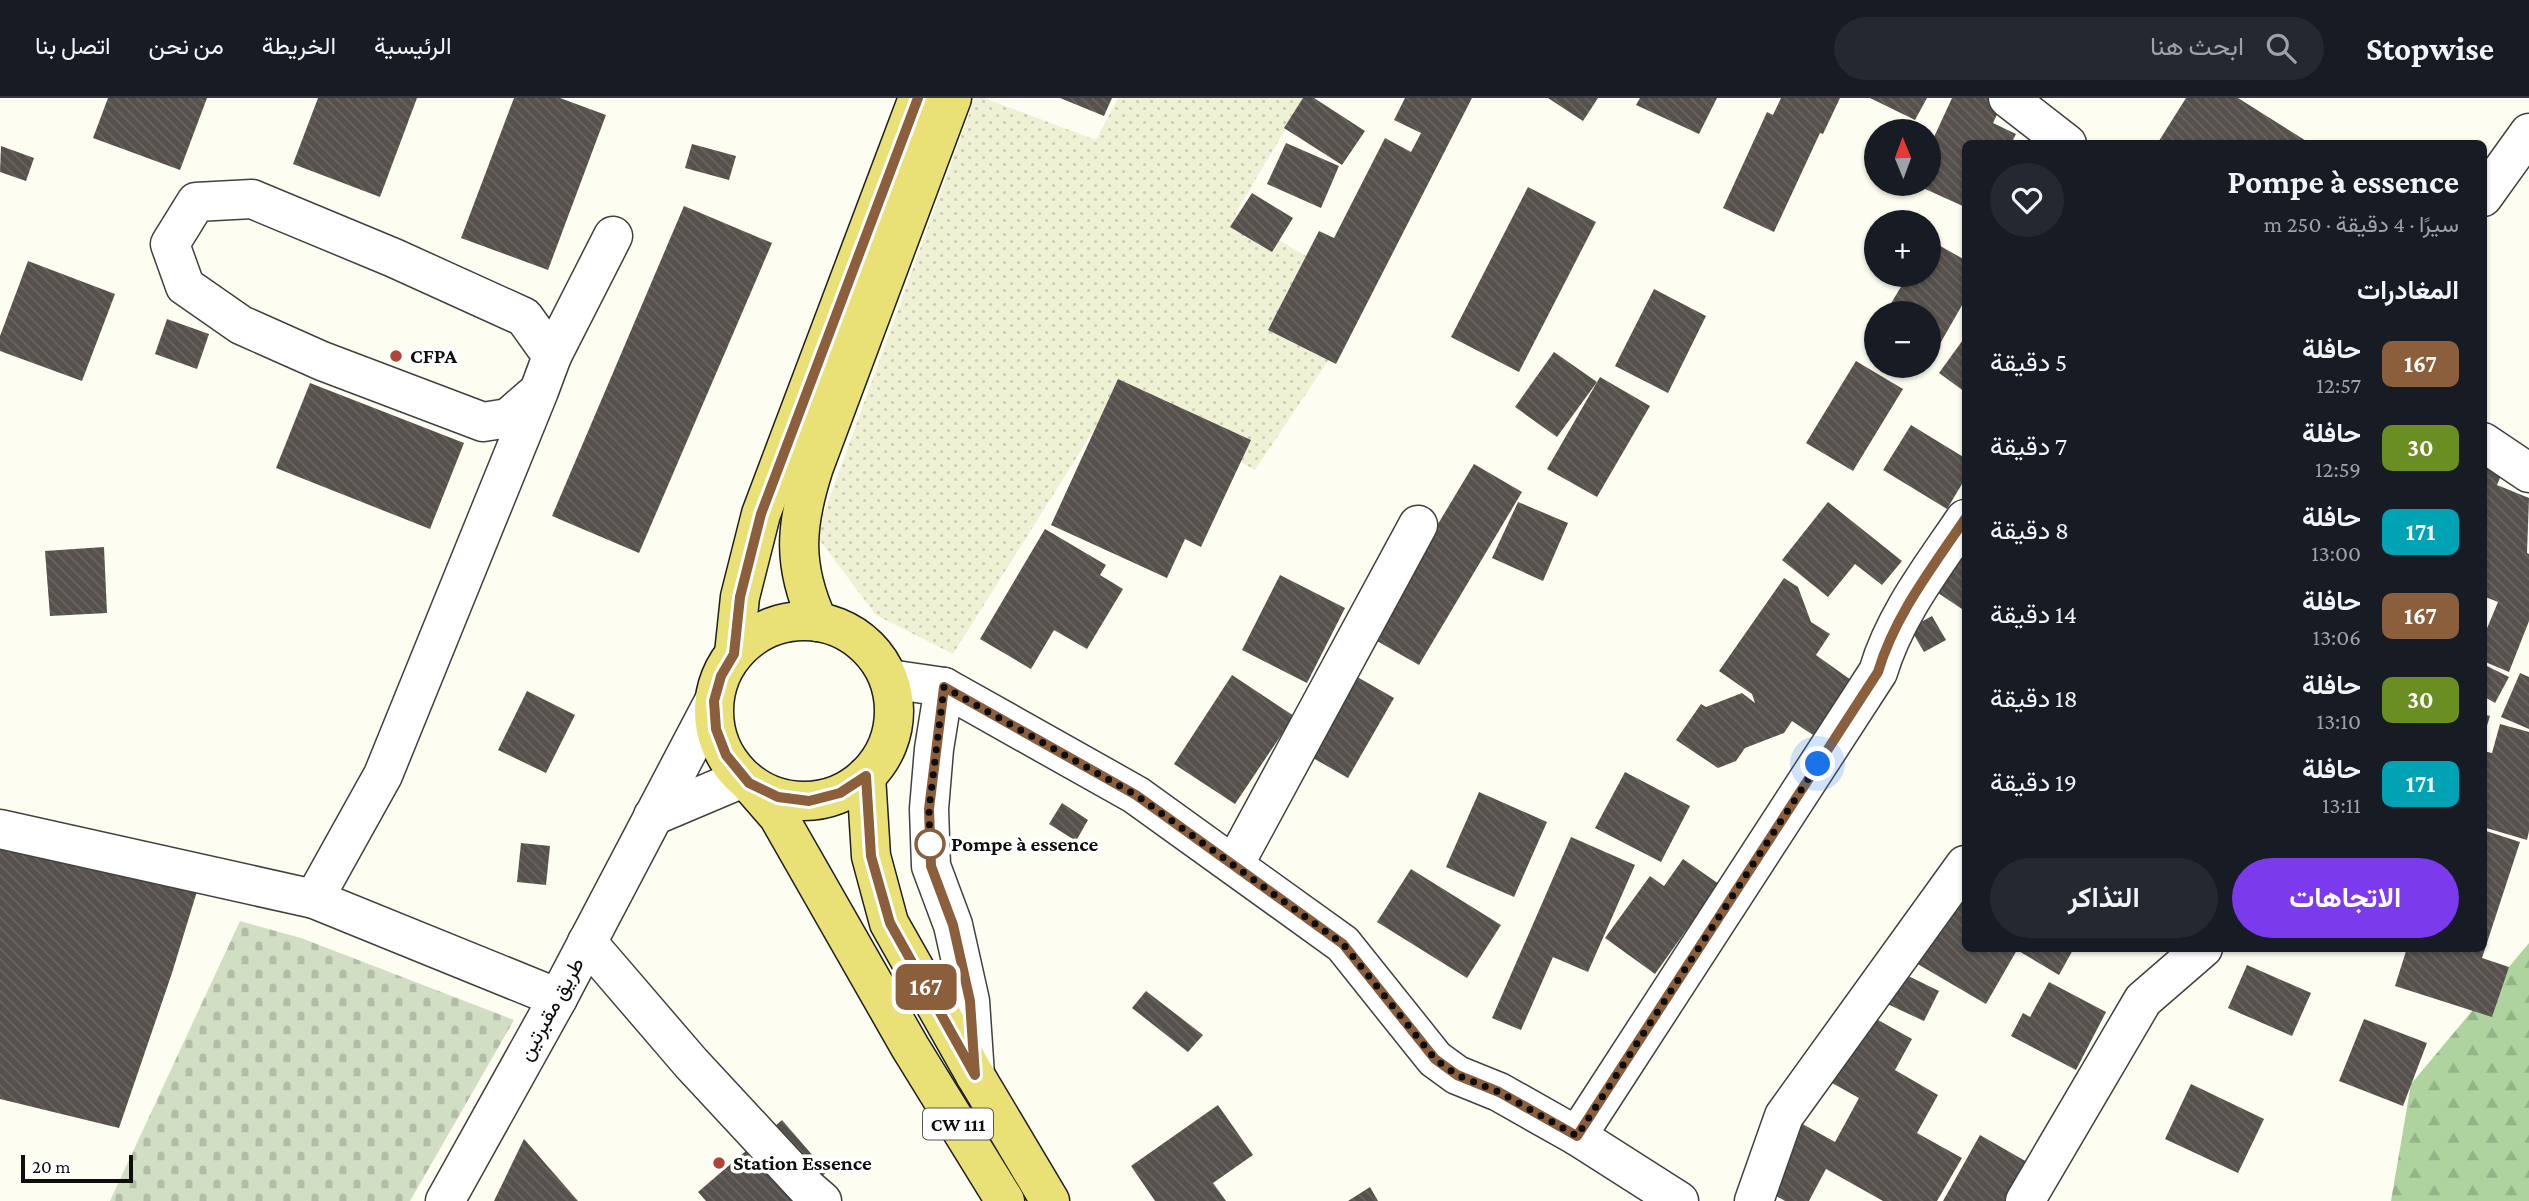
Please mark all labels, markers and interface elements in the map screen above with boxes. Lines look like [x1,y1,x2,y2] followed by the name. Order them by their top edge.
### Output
[1834,17,2324,80] search box
[2262,29,2300,67] icon: search
[2366,30,2494,67] text: Stopwise
[35,32,111,59] text: اتصل بنا
[149,32,224,59] text: من نحن
[262,32,336,59] text: الخريطة
[374,32,452,59] text: الرئيسية
[2150,32,2244,61] text: ابحث هنا
[1864,119,1941,196] north arrow
[1864,119,1941,378] map controls
[1990,163,2064,237] button: heart
[2227,163,2459,200] text: Pompe à essence
[1864,210,1941,287] button: +
[2264,211,2459,237] text: سيرًا · 4 دقيقة · 250 m
[2357,276,2459,305] text: المغادرات
[1864,301,1941,378] button: −
[2302,335,2361,364] text: حافلة
[410,344,457,368] place label: CFPA
[388,348,404,364] marker: CFPA
[1990,348,2067,377] text: 5 دقيقة
[2404,350,2437,377] text: 167
[2316,372,2361,398] text: 12:57
[2302,419,2361,448] text: حافلة
[1990,432,2067,461] text: 7 دقيقة
[2407,434,2434,461] text: 30
[2315,456,2361,482] text: 12:59
[2302,503,2361,532] text: حافلة
[1990,516,2069,545] text: 8 دقيقة
[2406,518,2435,545] text: 171
[2311,540,2361,566] text: 13:00
[2302,587,2361,616] text: حافلة
[1990,600,2077,629] text: 14 دقيقة
[2404,602,2437,629] text: 167
[2313,624,2361,650] text: 13:06
[2302,671,2361,700] text: حافلة
[1990,684,2078,713] text: 18 دقيقة
[2407,686,2434,713] text: 30
[2317,708,2361,734] text: 13:10
[1800,746,1835,781] your location
[2302,755,2361,784] text: حافلة
[1990,768,2077,797] text: 19 دقيقة
[2406,770,2435,797] text: 171
[2322,792,2361,818] text: 13:11
[915,829,945,859] marker: Pompe à essence
[951,832,1099,856] place label: Pompe à essence
[1990,858,2218,938] button: التذاكر
[2232,858,2459,938] button: الاتجاهات
[513,953,590,1065] street label: طريق مقبرتين
[886,964,966,1010] line badge: 167
[910,973,942,1000] text: 167
[923,1108,993,1140] road number: CW 111
[733,1151,872,1175] place label: Station Essence
[21,1152,133,1184] scale bar
[711,1155,727,1171] marker: Station Essence
[32,1156,71,1177] text: 20 m

